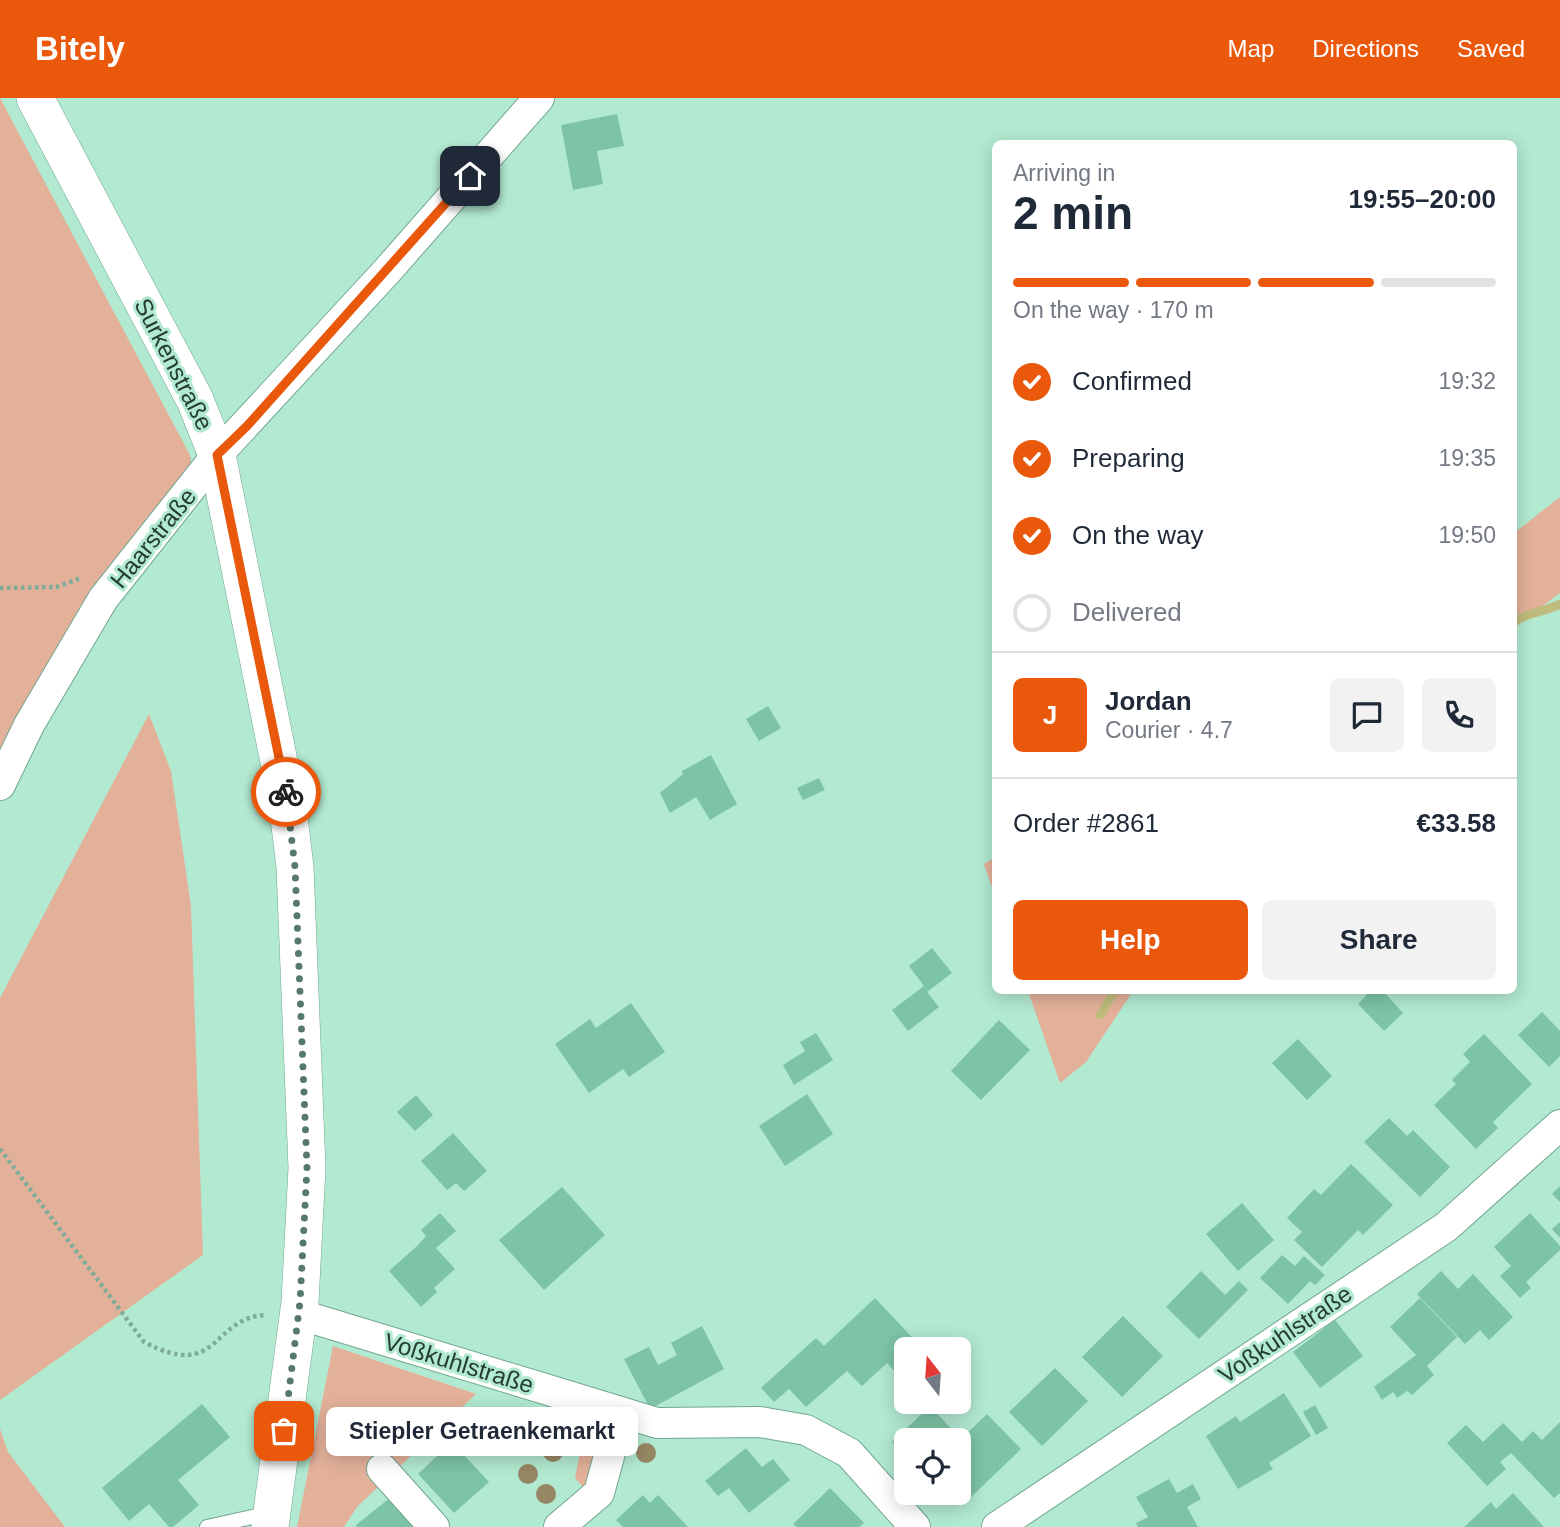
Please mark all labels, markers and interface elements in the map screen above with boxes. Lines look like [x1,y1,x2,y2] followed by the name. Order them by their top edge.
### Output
[35,30,125,67] text: Bitely
[1228,35,1274,62] text: Map
[1312,35,1419,62] text: Directions
[1457,35,1525,62] text: Saved
[440,146,500,206] pin
[451,157,489,195] icon: home
[1013,160,1115,186] text: Arriving in
[1349,184,1496,214] text: 19:55–20:00
[1013,187,1133,239] text: 2 min
[129,294,219,434] street label: Surkenstraße
[1013,297,1214,323] text: On the way · 170 m
[1013,363,1051,401] icon: check
[1072,366,1192,396] text: Confirmed
[1438,368,1496,394] text: 19:32
[1013,440,1051,478] icon: check
[1072,443,1185,473] text: Preparing
[1438,445,1496,471] text: 19:35
[105,483,201,593] street label: Haarstraße
[1013,517,1051,555] icon: check
[1072,520,1204,550] text: On the way
[1438,522,1496,548] text: 19:50
[1072,597,1182,627] text: Delivered
[1330,678,1404,752] button: chat
[1422,678,1496,752] button: phone
[1105,686,1192,716] text: Jordan
[1043,700,1057,730] text: J
[1105,717,1233,743] text: Courier · 4.7
[251,757,321,827] courier
[267,773,305,811] icon: bike
[1013,808,1159,838] text: Order #2861
[1416,808,1496,838] text: €33.58
[1013,900,1248,980] button: Help
[1262,900,1496,980] button: Share
[1213,1280,1357,1388] street label: Voßkuhlstraße
[381,1327,537,1399] street label: Voßkuhlstraße
[894,1337,971,1414] north arrow
[894,1337,971,1505] map controls
[254,1401,314,1461] pin
[326,1406,638,1456] callout: Stiepler Getraenkemarkt
[265,1412,303,1450] icon: bag
[349,1418,615,1444] text: Stiepler Getraenkemarkt
[894,1428,971,1505] button: locate

